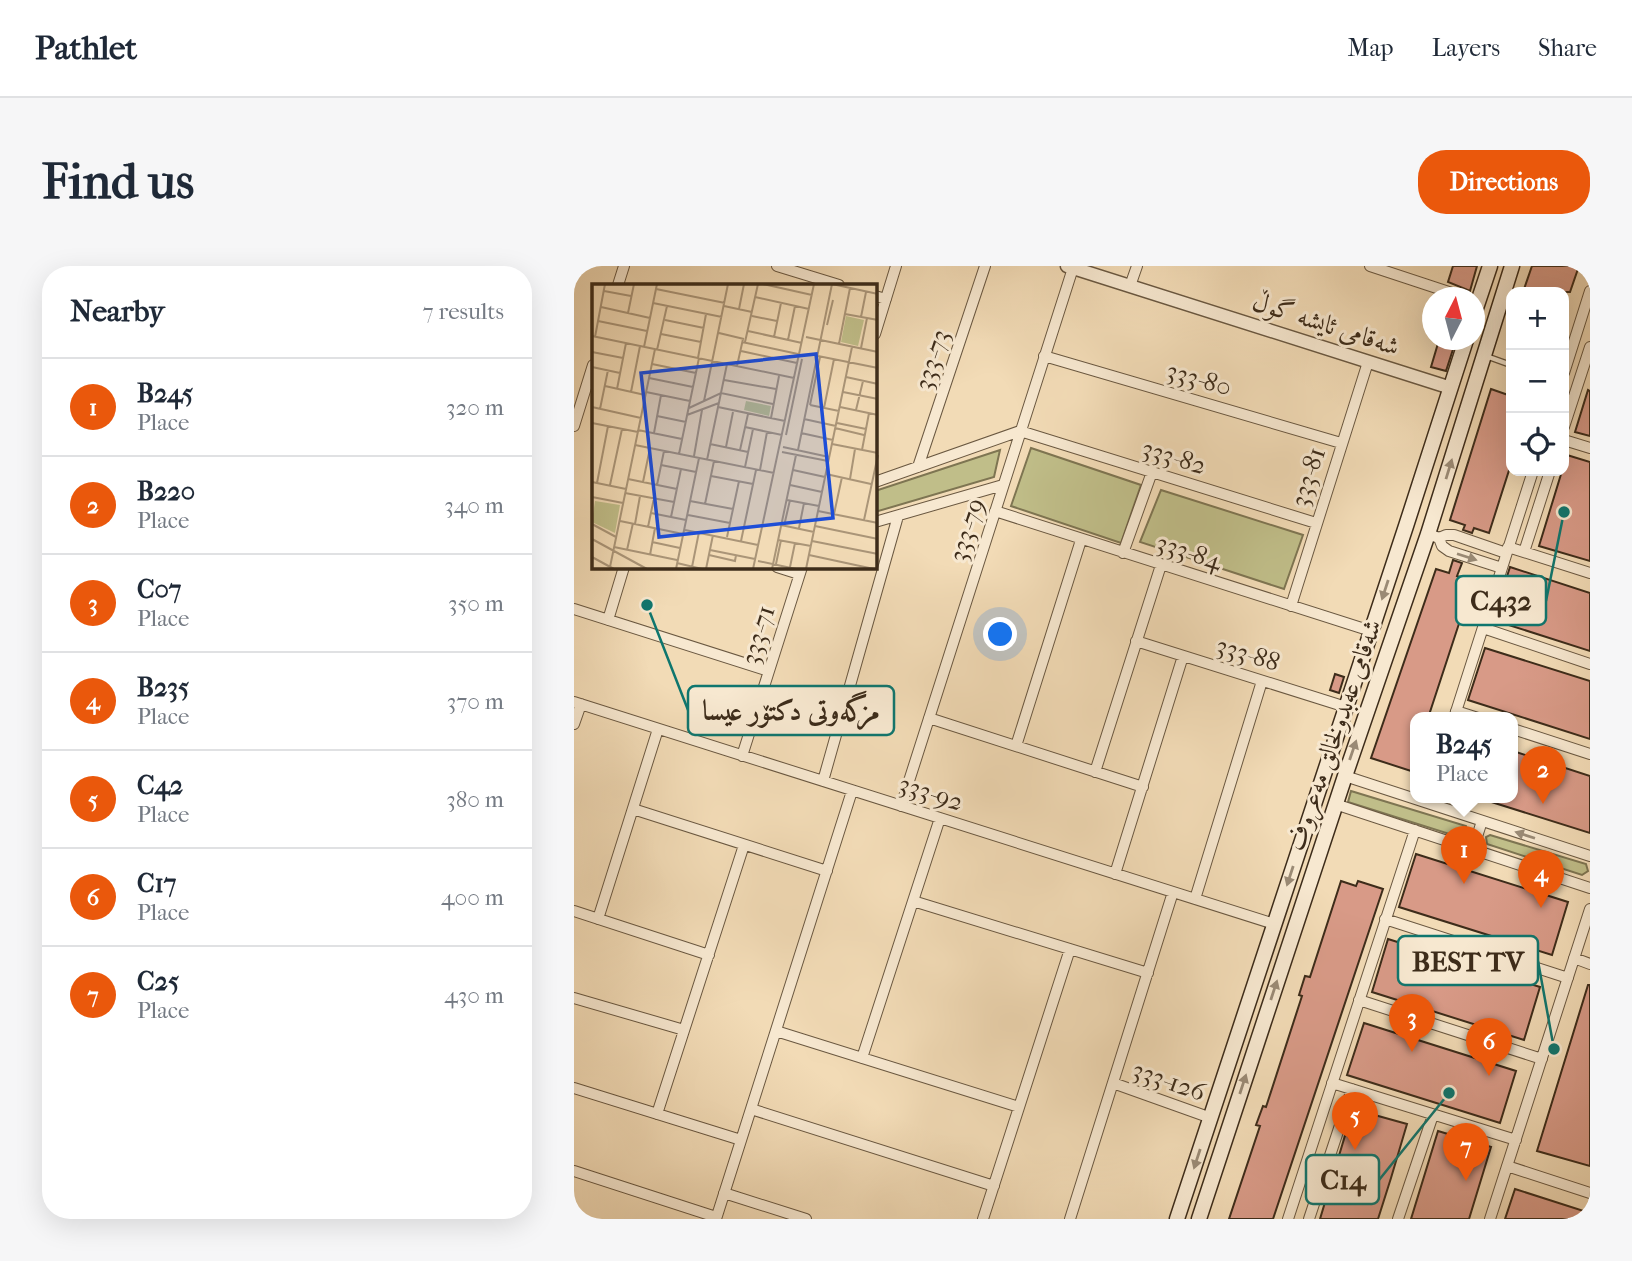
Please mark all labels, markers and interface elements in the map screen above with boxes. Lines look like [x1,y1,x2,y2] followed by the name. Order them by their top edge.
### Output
[35,29,137,68] text: Pathlet
[1348,34,1394,62] text: Map
[1432,34,1500,62] text: Layers
[1538,34,1597,62] text: Share
[1418,150,1590,214] button: Directions
[42,153,194,211] text: Find us
[592,284,877,569] inset map
[1248,286,1403,363] street label: شەقامی ئایشە گوڵ
[1422,287,1485,350] north arrow
[1506,287,1569,476] map controls
[1506,287,1569,350] button: +
[70,294,165,329] text: Nearby
[423,298,504,325] text: 7 results
[908,326,956,394] street label: 333-73
[1506,350,1569,413] button: −
[1163,355,1235,403] street label: 333-80
[137,378,193,409] text: B245
[89,394,97,421] text: 1
[446,394,504,421] text: 320 m
[137,409,189,436] text: Place
[1506,413,1569,476] button: locate
[1138,433,1210,481] street label: 333-82
[1284,443,1332,511] street label: 333-81
[1444,458,1454,479] one-way arrow
[137,476,195,507] text: B220
[87,492,99,519] text: 2
[444,492,504,519] text: 340 m
[942,494,992,566] street label: 333-79
[137,507,189,534] text: Place
[1152,527,1226,577] street label: 333-84
[1457,552,1478,562] one-way arrow
[137,574,181,605] text: C07
[1456,576,1546,625] callout: C432
[1379,580,1390,601] one-way arrow
[1470,584,1532,618] text: C432
[88,590,98,617] text: 3
[448,590,504,617] text: 350 m
[734,602,782,668] street label: 333-71
[137,605,189,632] text: Place
[1280,615,1390,855] street label: شەقامی عەبدولخالق مەعروف
[983,617,1017,651] your location
[1212,630,1284,678] street label: 333-88
[137,672,189,703] text: B235
[688,686,894,735] callout: مزگەوتی دکتۆر عیسا
[86,688,100,715] text: 4
[447,688,504,715] text: 370 m
[702,690,880,731] text: مزگەوتی دکتۆر عیسا
[137,703,189,730] text: Place
[1410,712,1518,803] popup
[1436,729,1492,760] text: B245
[1348,740,1359,761] one-way arrow
[1520,746,1566,804] pin: 2
[1436,760,1488,787] text: Place
[895,768,967,818] street label: 333-92
[137,770,183,801] text: C42
[88,786,98,813] text: 5
[446,786,504,813] text: 380 m
[137,801,189,828] text: Place
[1441,826,1487,884] pin: 1
[1514,829,1535,840] one-way arrow
[1518,850,1564,908] pin: 4
[1284,866,1295,887] one-way arrow
[137,868,176,899] text: C17
[87,884,99,911] text: 6
[441,884,504,911] text: 400 m
[137,899,189,926] text: Place
[1398,936,1538,985] callout: BEST TV
[1412,945,1526,978] text: BEST TV
[137,966,179,997] text: C25
[1270,979,1280,1000] one-way arrow
[87,982,99,1009] text: 7
[444,982,504,1009] text: 430 m
[1389,994,1435,1052] pin: 3
[137,997,189,1024] text: Place
[1466,1018,1512,1076] pin: 6
[1128,1054,1211,1108] street label: 333-126
[1239,1074,1249,1095] one-way arrow
[1332,1092,1378,1150] pin: 5
[1443,1123,1489,1181] pin: 7
[1191,1149,1202,1170] one-way arrow
[1306,1155,1379,1204] callout: C14
[1320,1163,1367,1197] text: C14

